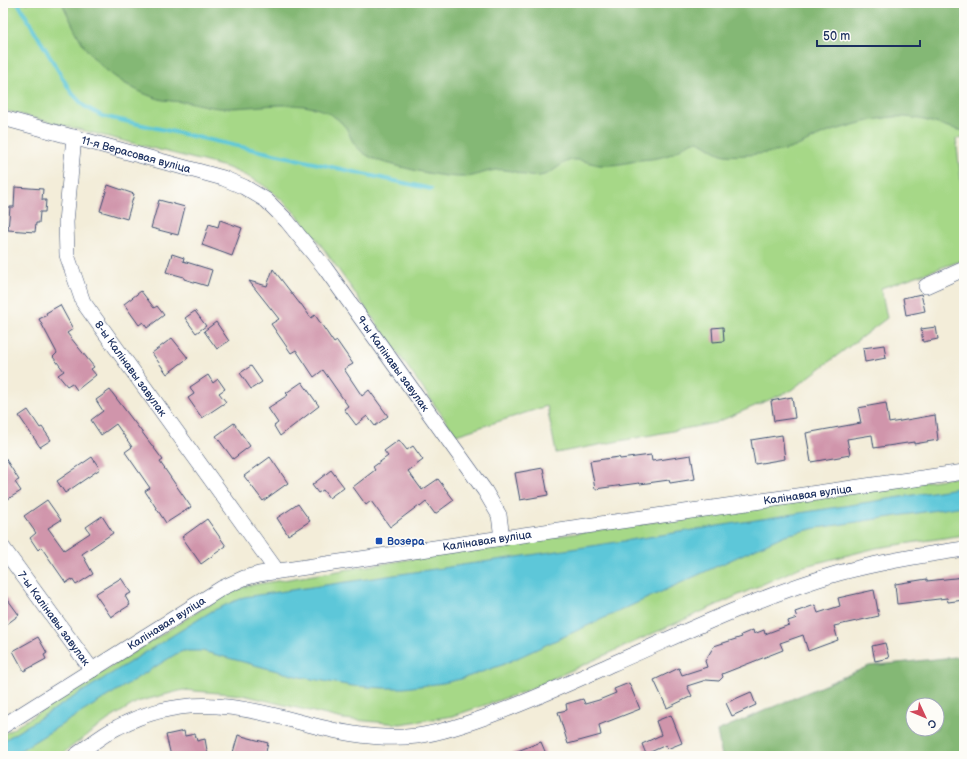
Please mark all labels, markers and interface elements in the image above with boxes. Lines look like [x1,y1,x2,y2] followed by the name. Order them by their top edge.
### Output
[817,22,920,48] scale bar
[823,29,850,44] text: 50 m
[80,133,193,176] street label: 11-я Верасовая вуліца
[355,313,432,414] street label: 9-ы Калінавы завулак
[92,318,170,419] street label: 8-ы Калінавы завулак
[762,481,853,507] street label: Калінавая вуліца
[442,527,533,553] street label: Калінавая вуліца
[387,535,425,548] place label: Возера
[374,536,384,546] marker: Возера
[16,569,93,668] street label: 7-ы Калінавы завулак
[125,593,208,652] street label: Калінавая вуліца
[905,697,945,737] north arrow
[924,716,939,731] text: С

